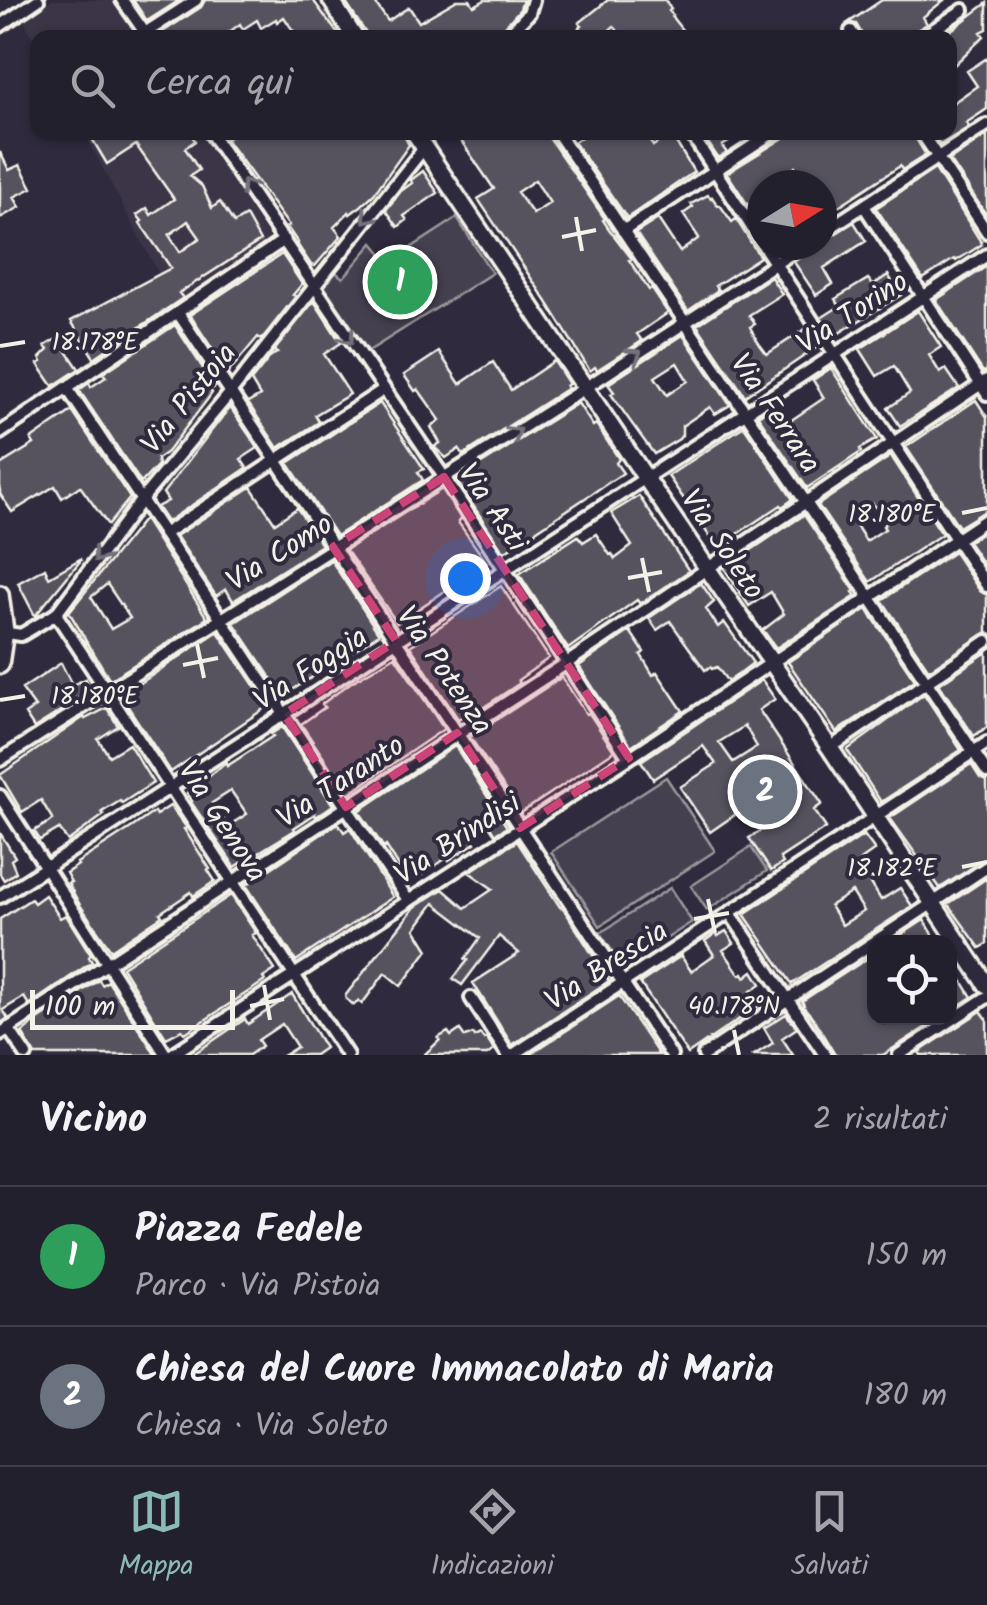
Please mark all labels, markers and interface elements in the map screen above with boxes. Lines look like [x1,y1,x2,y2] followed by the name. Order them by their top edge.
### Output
[30,30,957,140] search box
[145,55,293,115] text: Cerca qui
[65,58,120,113] icon: search
[747,170,837,260] north arrow
[241,179,259,198] one-way arrow
[362,206,380,224] one-way arrow
[368,244,432,320] pin: 1
[787,259,919,368] street label: Via Torino
[52,323,140,363] text: 18.178°E
[336,327,354,345] one-way arrow
[129,333,250,466] street label: Via Pistoia
[716,344,832,484] street label: Via Ferrara
[624,349,642,368] one-way arrow
[504,426,522,445] one-way arrow
[444,454,540,564] street label: Via Asti
[667,480,776,610] street label: Via Soleto
[848,495,937,535] text: 18.180°E
[217,502,343,605] street label: Via Como
[93,545,111,563] one-way arrow
[440,553,491,604] your location
[382,597,504,746] street label: Via Potenza
[244,615,378,725] street label: Via Foggia
[51,677,140,717] text: 18.180°E
[267,723,415,842] street label: Via Taranto
[164,751,279,893] street label: Via Genova
[732,754,798,830] pin: 2
[385,779,533,899] street label: Via Brindisi
[847,849,938,889] text: 18.182°E
[536,909,678,1025] street label: Via Brescia
[867,935,957,1025] map controls
[867,935,957,1025] button: locate
[30,985,235,1030] scale bar
[45,985,115,1030] text: 100 m
[688,987,780,1027] text: 40.178°N
[40,1087,147,1154] text: Vicino
[813,1095,947,1146] text: 2 risultati
[135,1201,362,1261] text: Piazza Fedele
[68,1231,77,1282] text: 1
[865,1231,947,1282] text: 150 m
[135,1261,381,1312] text: Parco · Via Pistoia
[135,1341,774,1401] text: Chiesa del Cuore Immacolato di Maria
[63,1371,82,1422] text: 2
[863,1371,947,1422] text: 180 m
[135,1401,388,1452] text: Chiesa · Via Soleto
[119,1484,194,1589] tab: Mappa
[431,1484,554,1589] tab: Indicazioni
[791,1484,868,1589] tab: Salvati

